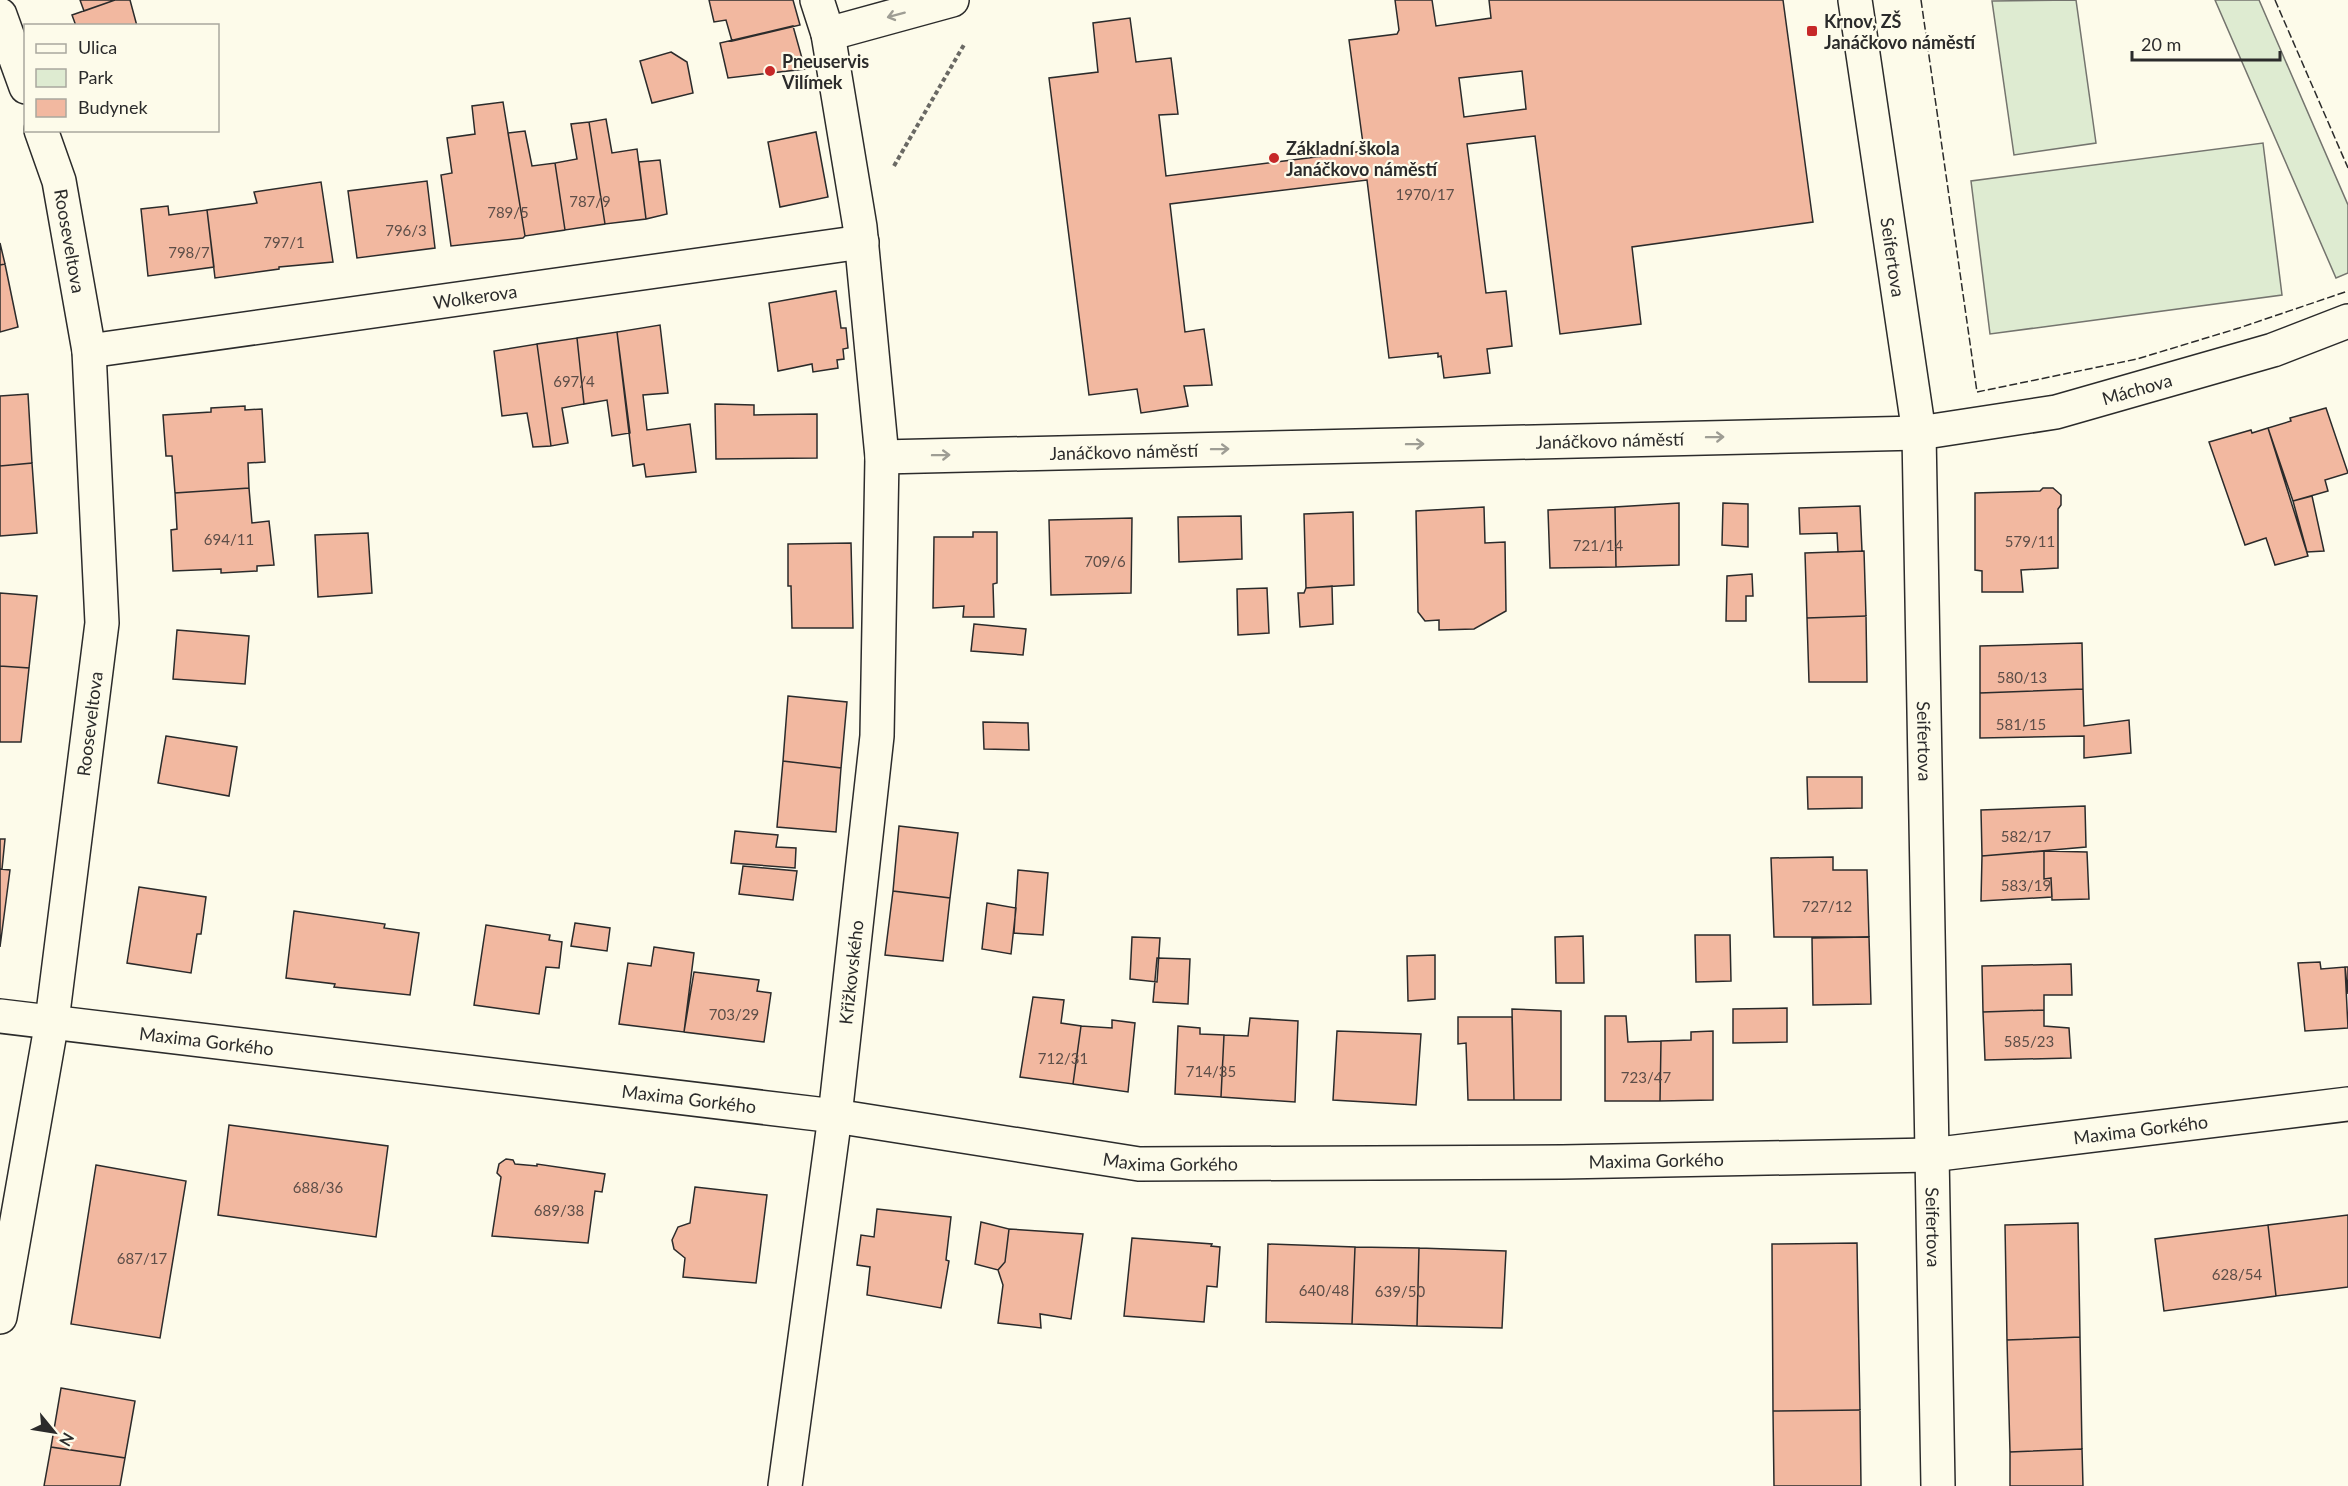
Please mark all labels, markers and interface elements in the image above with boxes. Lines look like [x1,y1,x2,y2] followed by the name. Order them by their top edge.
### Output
[887,10,906,22] one-way arrow
[1824,10,1977,53] place label: Krnov, ZŠ Janáčkovo náměstí
[24,24,219,132] legend
[1805,24,1819,38] marker: Krnov, ZŠ Janáčkovo náměstí
[2132,24,2280,62] scale bar
[2141,33,2181,55] text: 20 m
[78,36,117,58] text: Ulica
[781,50,869,93] place label: Pneuservis Vilímek
[763,64,777,78] marker: Pneuservis Vilímek
[78,66,114,88] text: Park
[78,96,148,118] text: Budynek
[1286,137,1439,180] place label: Základní škola Janáčkovo náměstí
[1267,151,1281,165] marker: Základní škola Janáčkovo náměstí
[1396,185,1455,203] house number: 1970/17
[50,187,90,295] street label: Rooseveltova
[569,192,611,210] house number: 787/9
[487,203,529,221] house number: 789/5
[1876,216,1910,298] street label: Seifertova
[385,221,427,239] house number: 796/3
[263,233,305,251] house number: 797/1
[168,243,210,261] house number: 798/7
[432,280,519,313] street label: Wolkerova
[2099,368,2175,409] street label: Máchova
[553,372,595,390] house number: 697/4
[1535,427,1685,453] street label: Janáčkovo náměstí
[1704,432,1724,443] one-way arrow
[1049,439,1199,464] street label: Janáčkovo náměstí
[1404,439,1424,450] one-way arrow
[1209,443,1229,455] one-way arrow
[930,449,950,461] one-way arrow
[204,530,254,548] house number: 694/11
[2005,532,2055,550] house number: 579/11
[1573,536,1623,554] house number: 721/14
[1084,552,1126,570] house number: 709/6
[1997,668,2047,686] house number: 580/13
[72,670,107,778] street label: Rooseveltova
[1913,701,1936,781] street label: Seifertova
[1996,715,2046,733] house number: 581/15
[2001,827,2051,845] house number: 582/17
[2001,876,2051,894] house number: 583/19
[1802,897,1852,915] house number: 727/12
[834,919,868,1026] street label: Křižkovského
[709,1005,759,1023] house number: 703/29
[138,1022,275,1060] street label: Maxima Gorkého
[2004,1032,2054,1050] house number: 585/23
[1038,1049,1088,1067] house number: 712/31
[1186,1062,1236,1080] house number: 714/35
[1621,1068,1671,1086] house number: 723/47
[621,1080,758,1117] street label: Maxima Gorkého
[2072,1110,2209,1148] street label: Maxima Gorkého
[1101,1147,1238,1175] street label: Maxima Gorkého
[1588,1148,1724,1172] street label: Maxima Gorkého
[293,1178,343,1196] house number: 688/36
[1922,1187,1945,1267] street label: Seifertova
[534,1201,584,1219] house number: 689/38
[117,1249,167,1267] house number: 687/17
[2212,1265,2262,1283] house number: 628/54
[1299,1281,1349,1299] house number: 640/48
[1375,1282,1425,1300] house number: 639/50
[24,1402,84,1462] north arrow
[56,1430,79,1450] text: N

